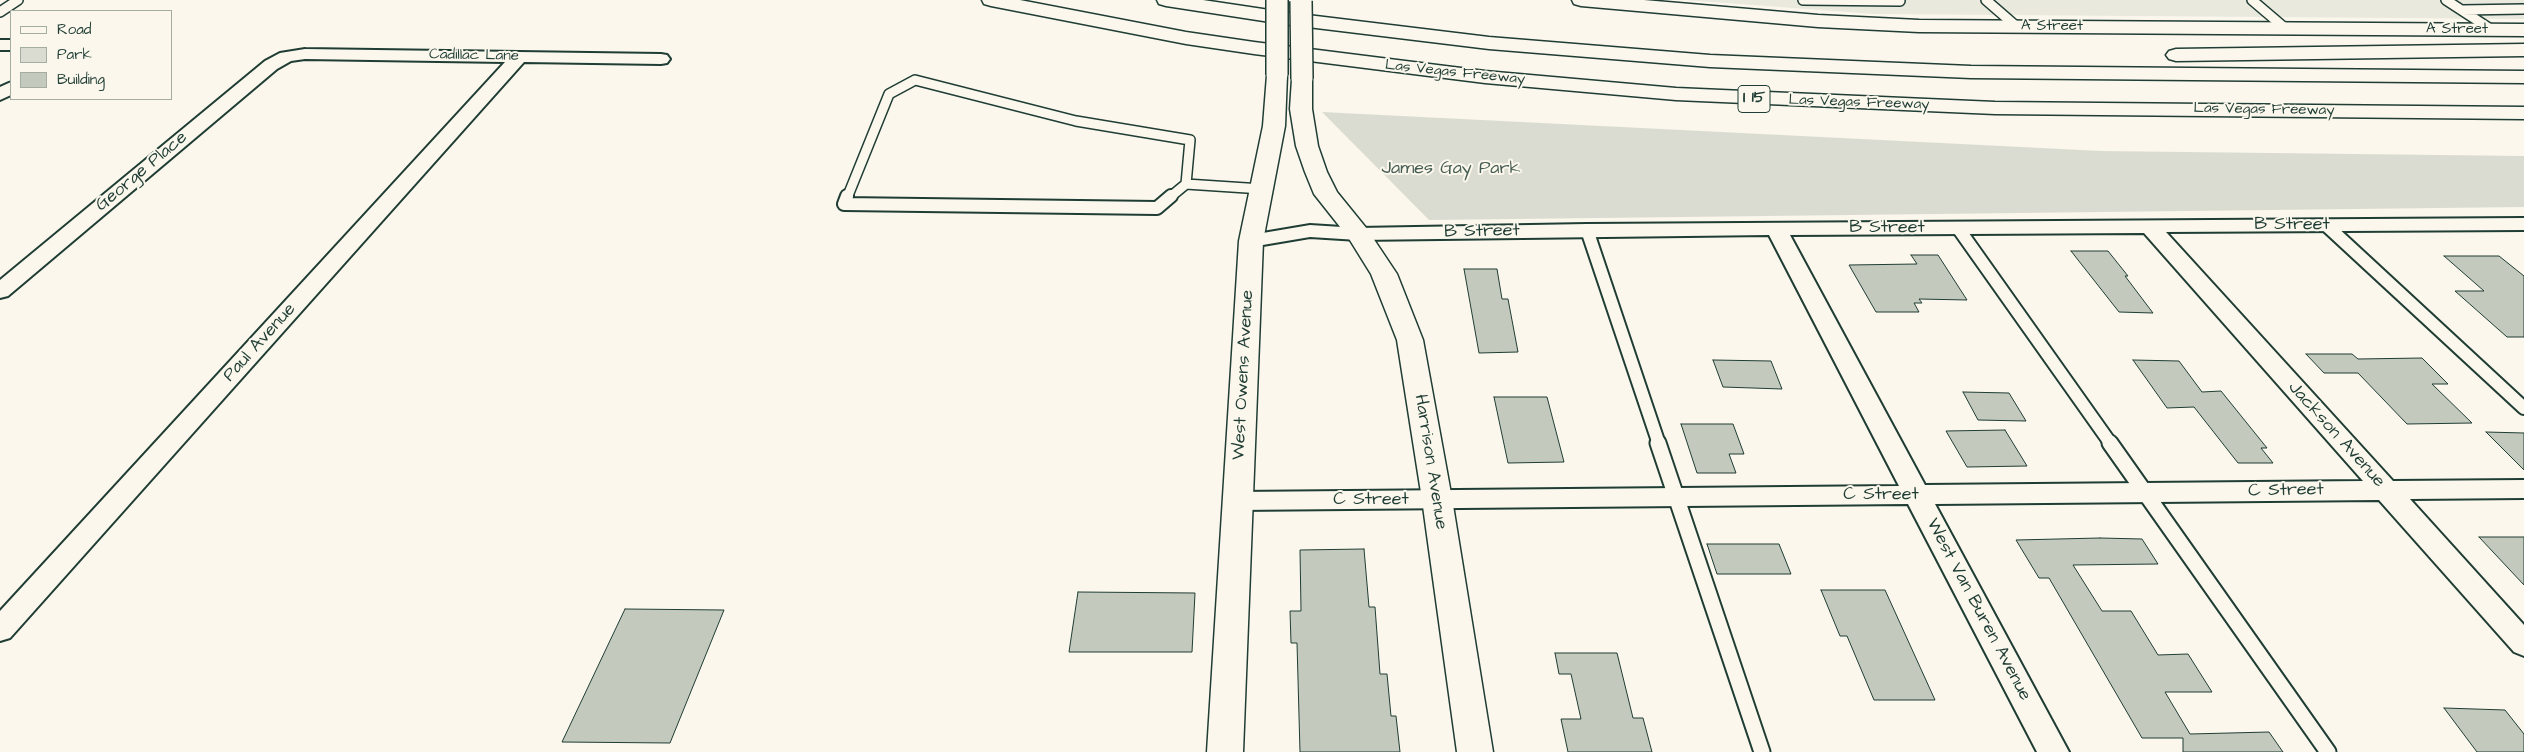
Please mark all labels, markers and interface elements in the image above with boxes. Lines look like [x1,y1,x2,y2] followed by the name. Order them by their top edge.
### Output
[10,10,172,100] legend
[2021,18,2083,36] street label: A Street
[57,19,91,40] text: Road
[2426,21,2488,39] street label: A Street
[57,44,92,65] text: Park
[429,46,519,66] street label: Cadillac Lane
[1384,57,1526,89] street label: Las Vegas Freeway
[57,69,105,90] text: Building
[1738,86,1770,112] road number: I 15
[1788,92,1930,114] street label: Las Vegas Freeway
[2193,100,2335,120] street label: Las Vegas Freeway
[92,127,192,217] street label: George Place
[1381,158,1521,180] park label: James Gay Park
[2254,214,2330,236] street label: B Street
[1849,217,1925,239] street label: B Street
[1444,221,1520,243] street label: B Street
[1229,289,1259,461] street label: West Owens Avenue
[219,299,301,387] street label: Paul Avenue
[2283,378,2389,492] street label: Jackson Avenue
[1409,393,1451,531] street label: Harrison Avenue
[2248,480,2324,502] street label: C Street
[1843,484,1919,506] street label: C Street
[1333,489,1409,511] street label: C Street
[1921,515,2035,705] street label: West Van Buren Avenue

